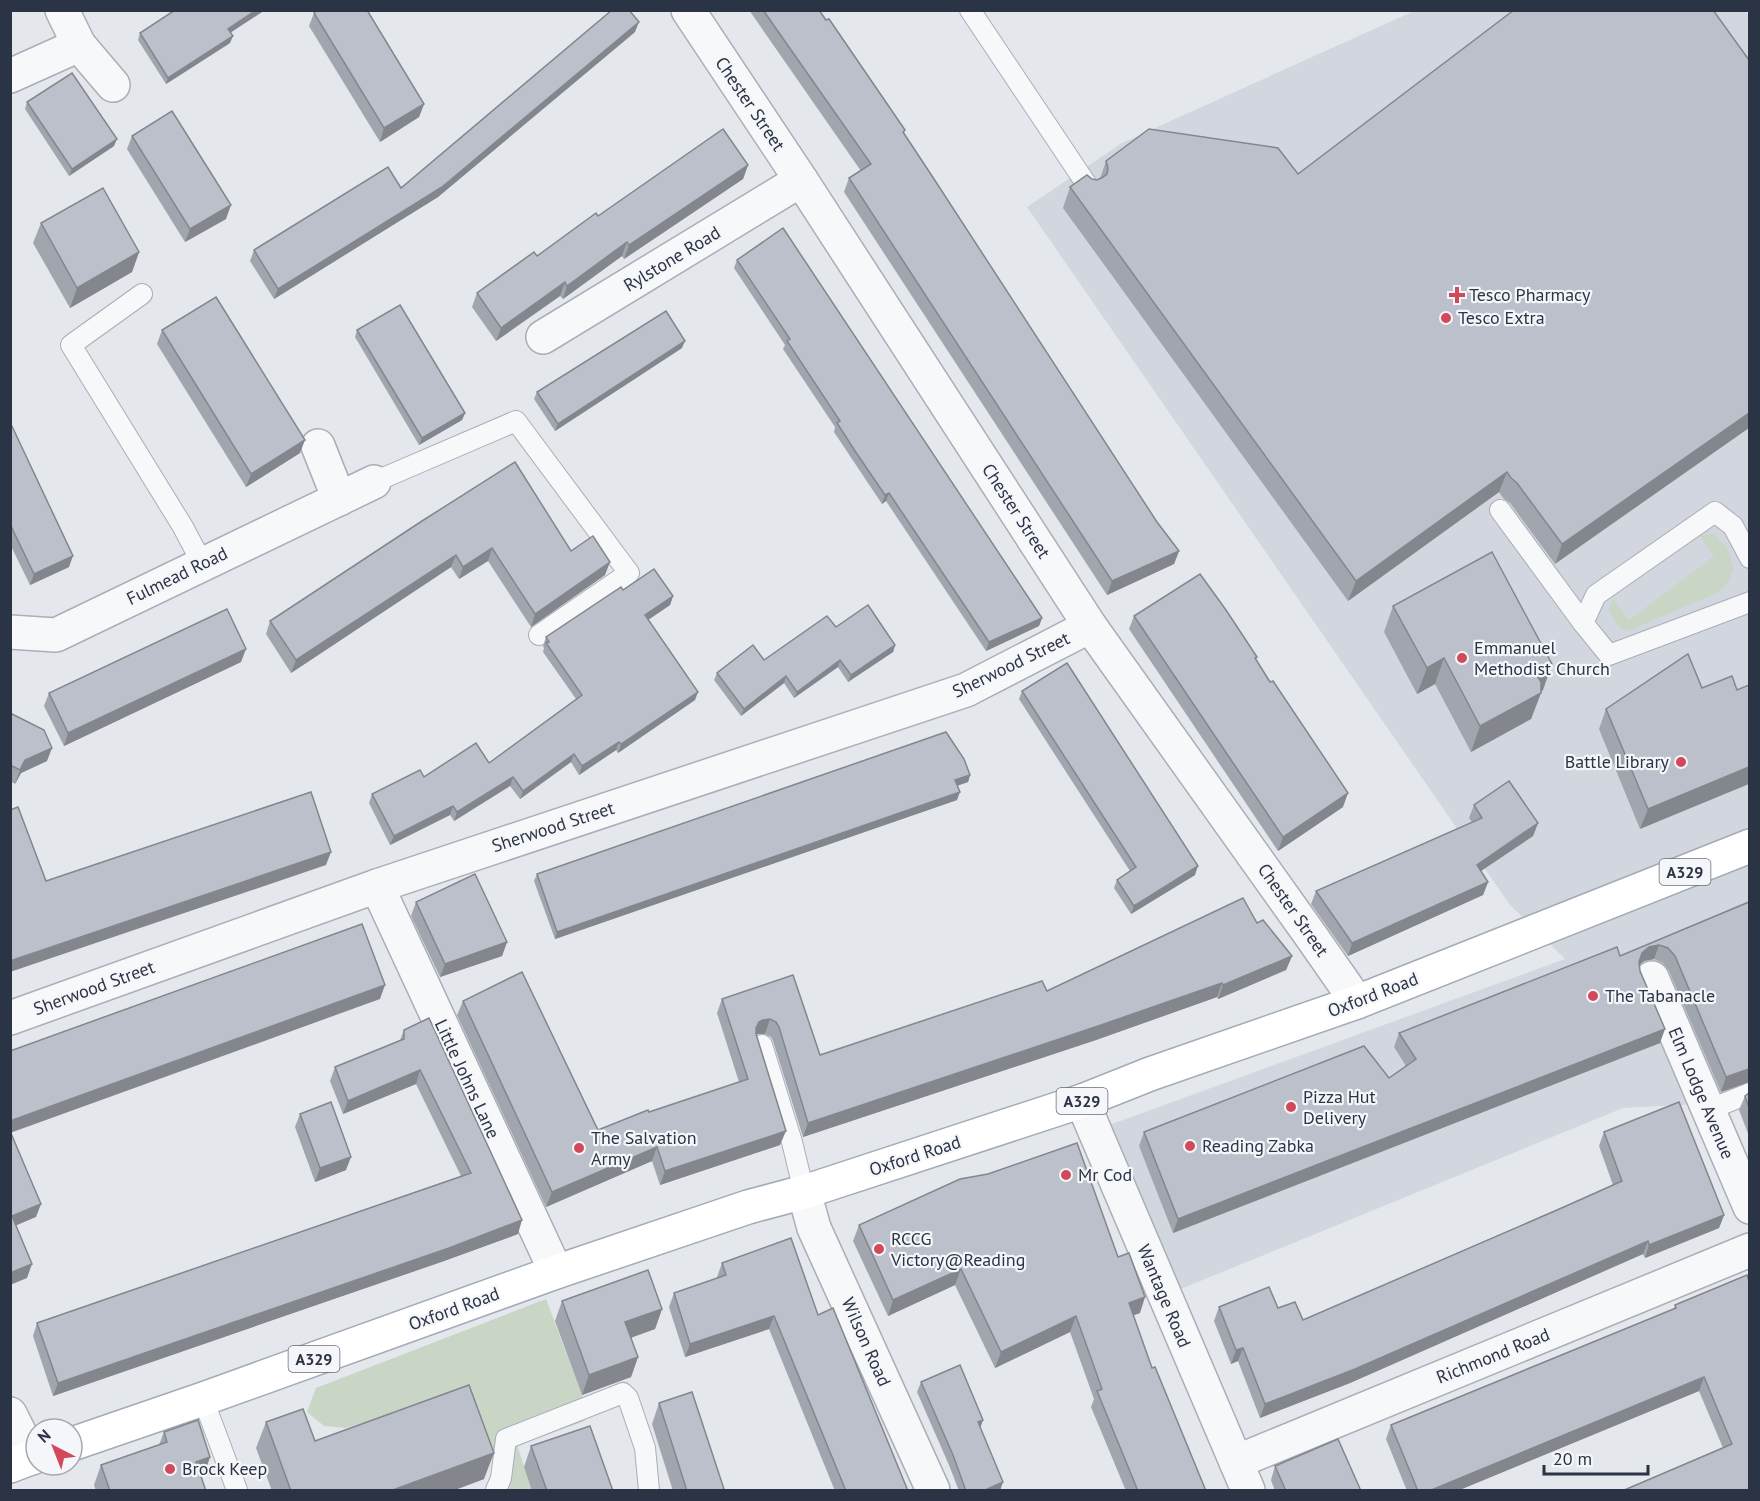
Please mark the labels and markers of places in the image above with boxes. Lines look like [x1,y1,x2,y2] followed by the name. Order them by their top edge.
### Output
[1469,283,1591,306] place label: Tesco Pharmacy
[1450,288,1464,302] marker: Tesco Pharmacy
[1458,306,1545,329] place label: Tesco Extra
[1439,311,1453,325] marker: Tesco Extra
[1474,636,1610,680] place label: Emmanuel Methodist Church
[1455,651,1469,665] marker: Emmanuel Methodist Church
[1565,750,1670,773] place label: Battle Library
[1674,755,1688,769] marker: Battle Library
[1605,984,1715,1007] place label: The Tabanacle
[1586,989,1600,1003] marker: The Tabanacle
[1303,1085,1376,1129] place label: Pizza Hut Delivery
[1284,1100,1298,1114] marker: Pizza Hut Delivery
[591,1126,697,1170] place label: The Salvation Army
[1202,1134,1314,1157] place label: Reading Zabka
[1183,1139,1197,1153] marker: Reading Zabka
[572,1141,586,1155] marker: The Salvation Army
[1078,1163,1132,1186] place label: Mr Cod
[1059,1168,1073,1182] marker: Mr Cod
[890,1227,1025,1271] place label: RCCG Victory@Reading
[872,1242,886,1256] marker: RCCG Victory@Reading
[182,1457,267,1480] place label: Brock Keep
[163,1462,177,1476] marker: Brock Keep

